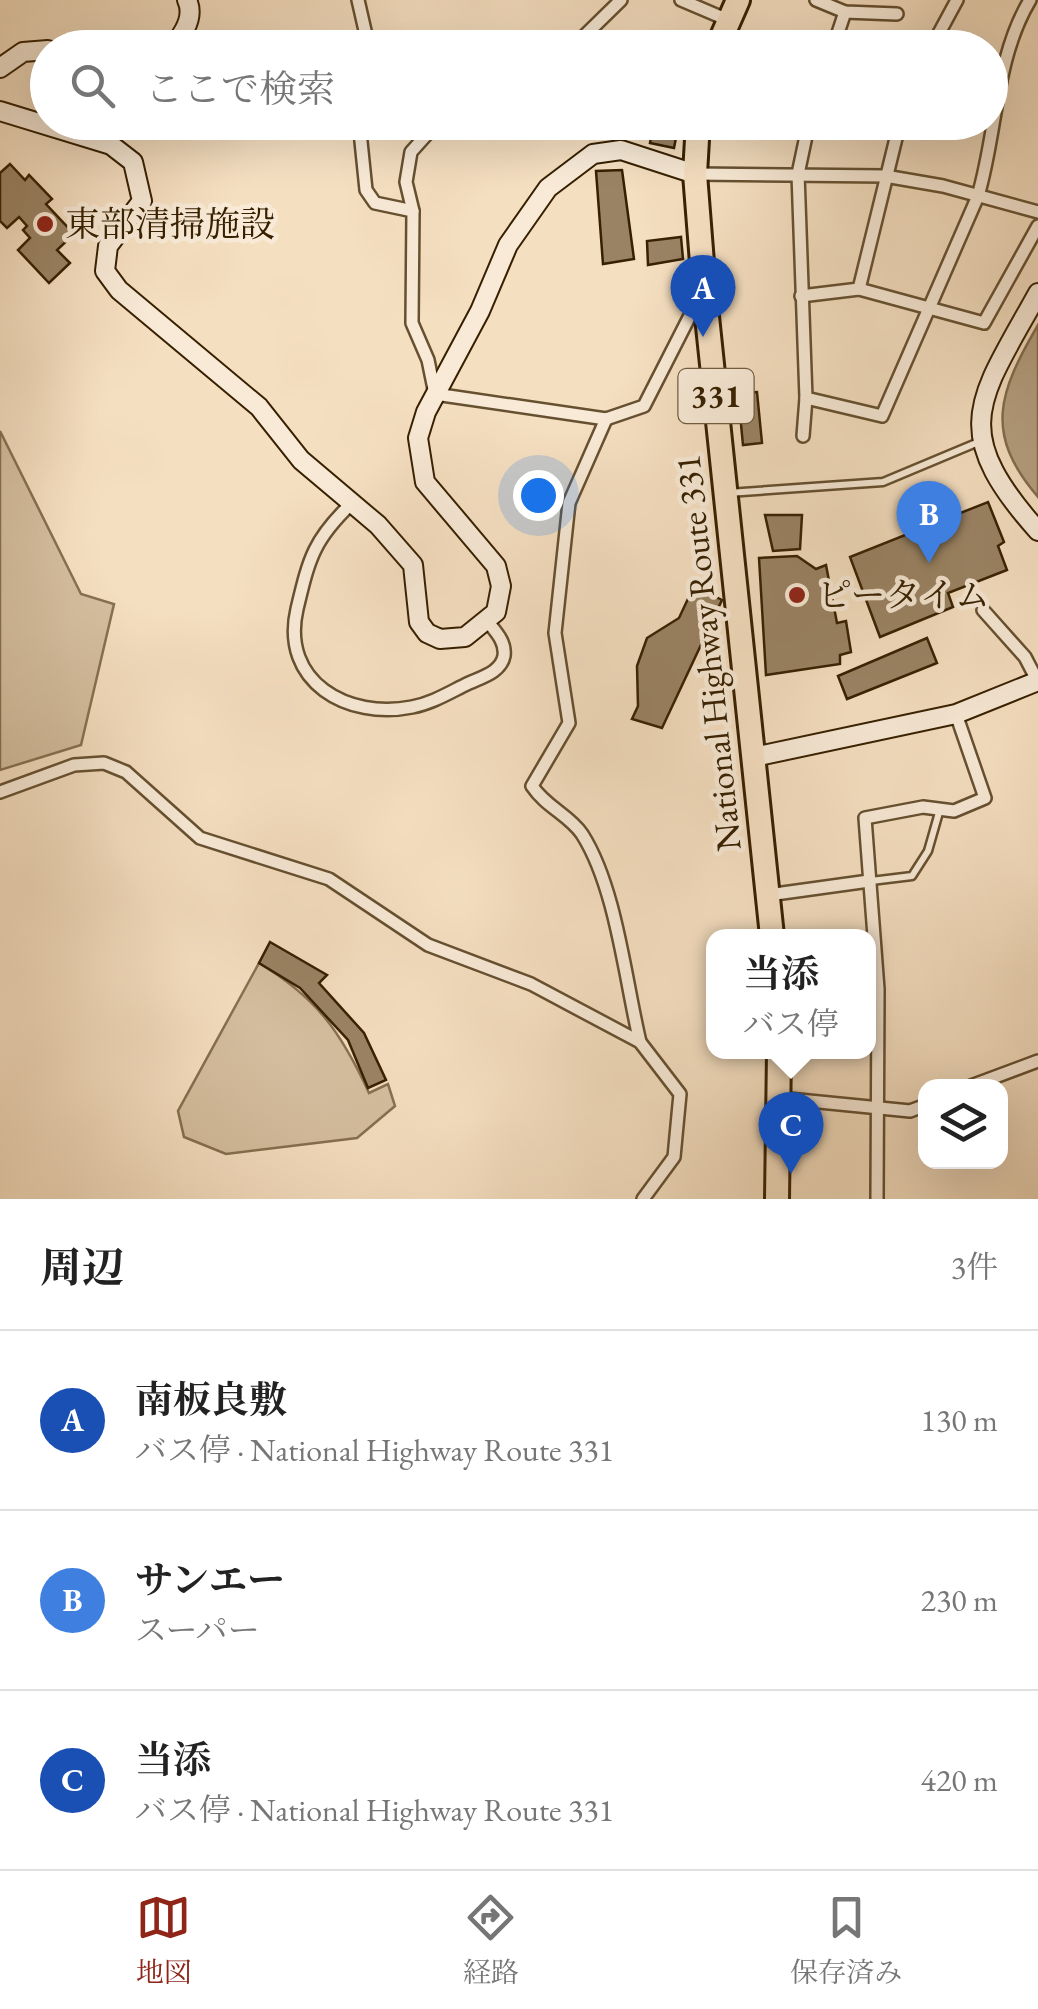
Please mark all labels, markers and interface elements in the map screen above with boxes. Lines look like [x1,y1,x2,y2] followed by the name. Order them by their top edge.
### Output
[30,30,1008,140] search box
[65,58,120,113] icon: search
[145,64,335,113] text: ここで検索
[65,201,275,246] place label: 東部清掃施設
[34,213,56,235] marker: 東部清掃施設
[670,255,736,337] pin: A
[678,369,754,423] road number: 331
[664,453,751,853] street label: National Highway Route 331
[513,470,564,521] your location
[896,480,962,563] pin: B
[817,572,990,617] place label: ピータイム
[786,584,808,606] marker: ピータイム
[706,929,876,1059] popup
[743,949,819,998] text: 当添
[743,1003,839,1045] text: バス停
[918,1079,1008,1169] map controls
[918,1079,1008,1169] button: layers
[758,1092,824,1174] pin: C
[40,1240,124,1295] text: 周辺
[951,1246,998,1288] text: 3件
[135,1375,287,1424] text: 南板良敷
[61,1399,84,1441] text: A
[921,1399,998,1441] text: 130 m
[135,1429,614,1471] text: バス停 · National Highway Route 331
[135,1555,285,1604] text: サンエー
[62,1579,83,1621] text: B
[921,1579,998,1621] text: 230 m
[135,1609,260,1651] text: スーパー
[135,1735,211,1784] text: 当添
[61,1759,84,1801] text: C
[921,1759,998,1801] text: 420 m
[135,1789,614,1831] text: バス停 · National Highway Route 331
[136,1890,192,1990] tab: 地図
[463,1890,519,1990] tab: 経路
[790,1890,902,1990] tab: 保存済み

